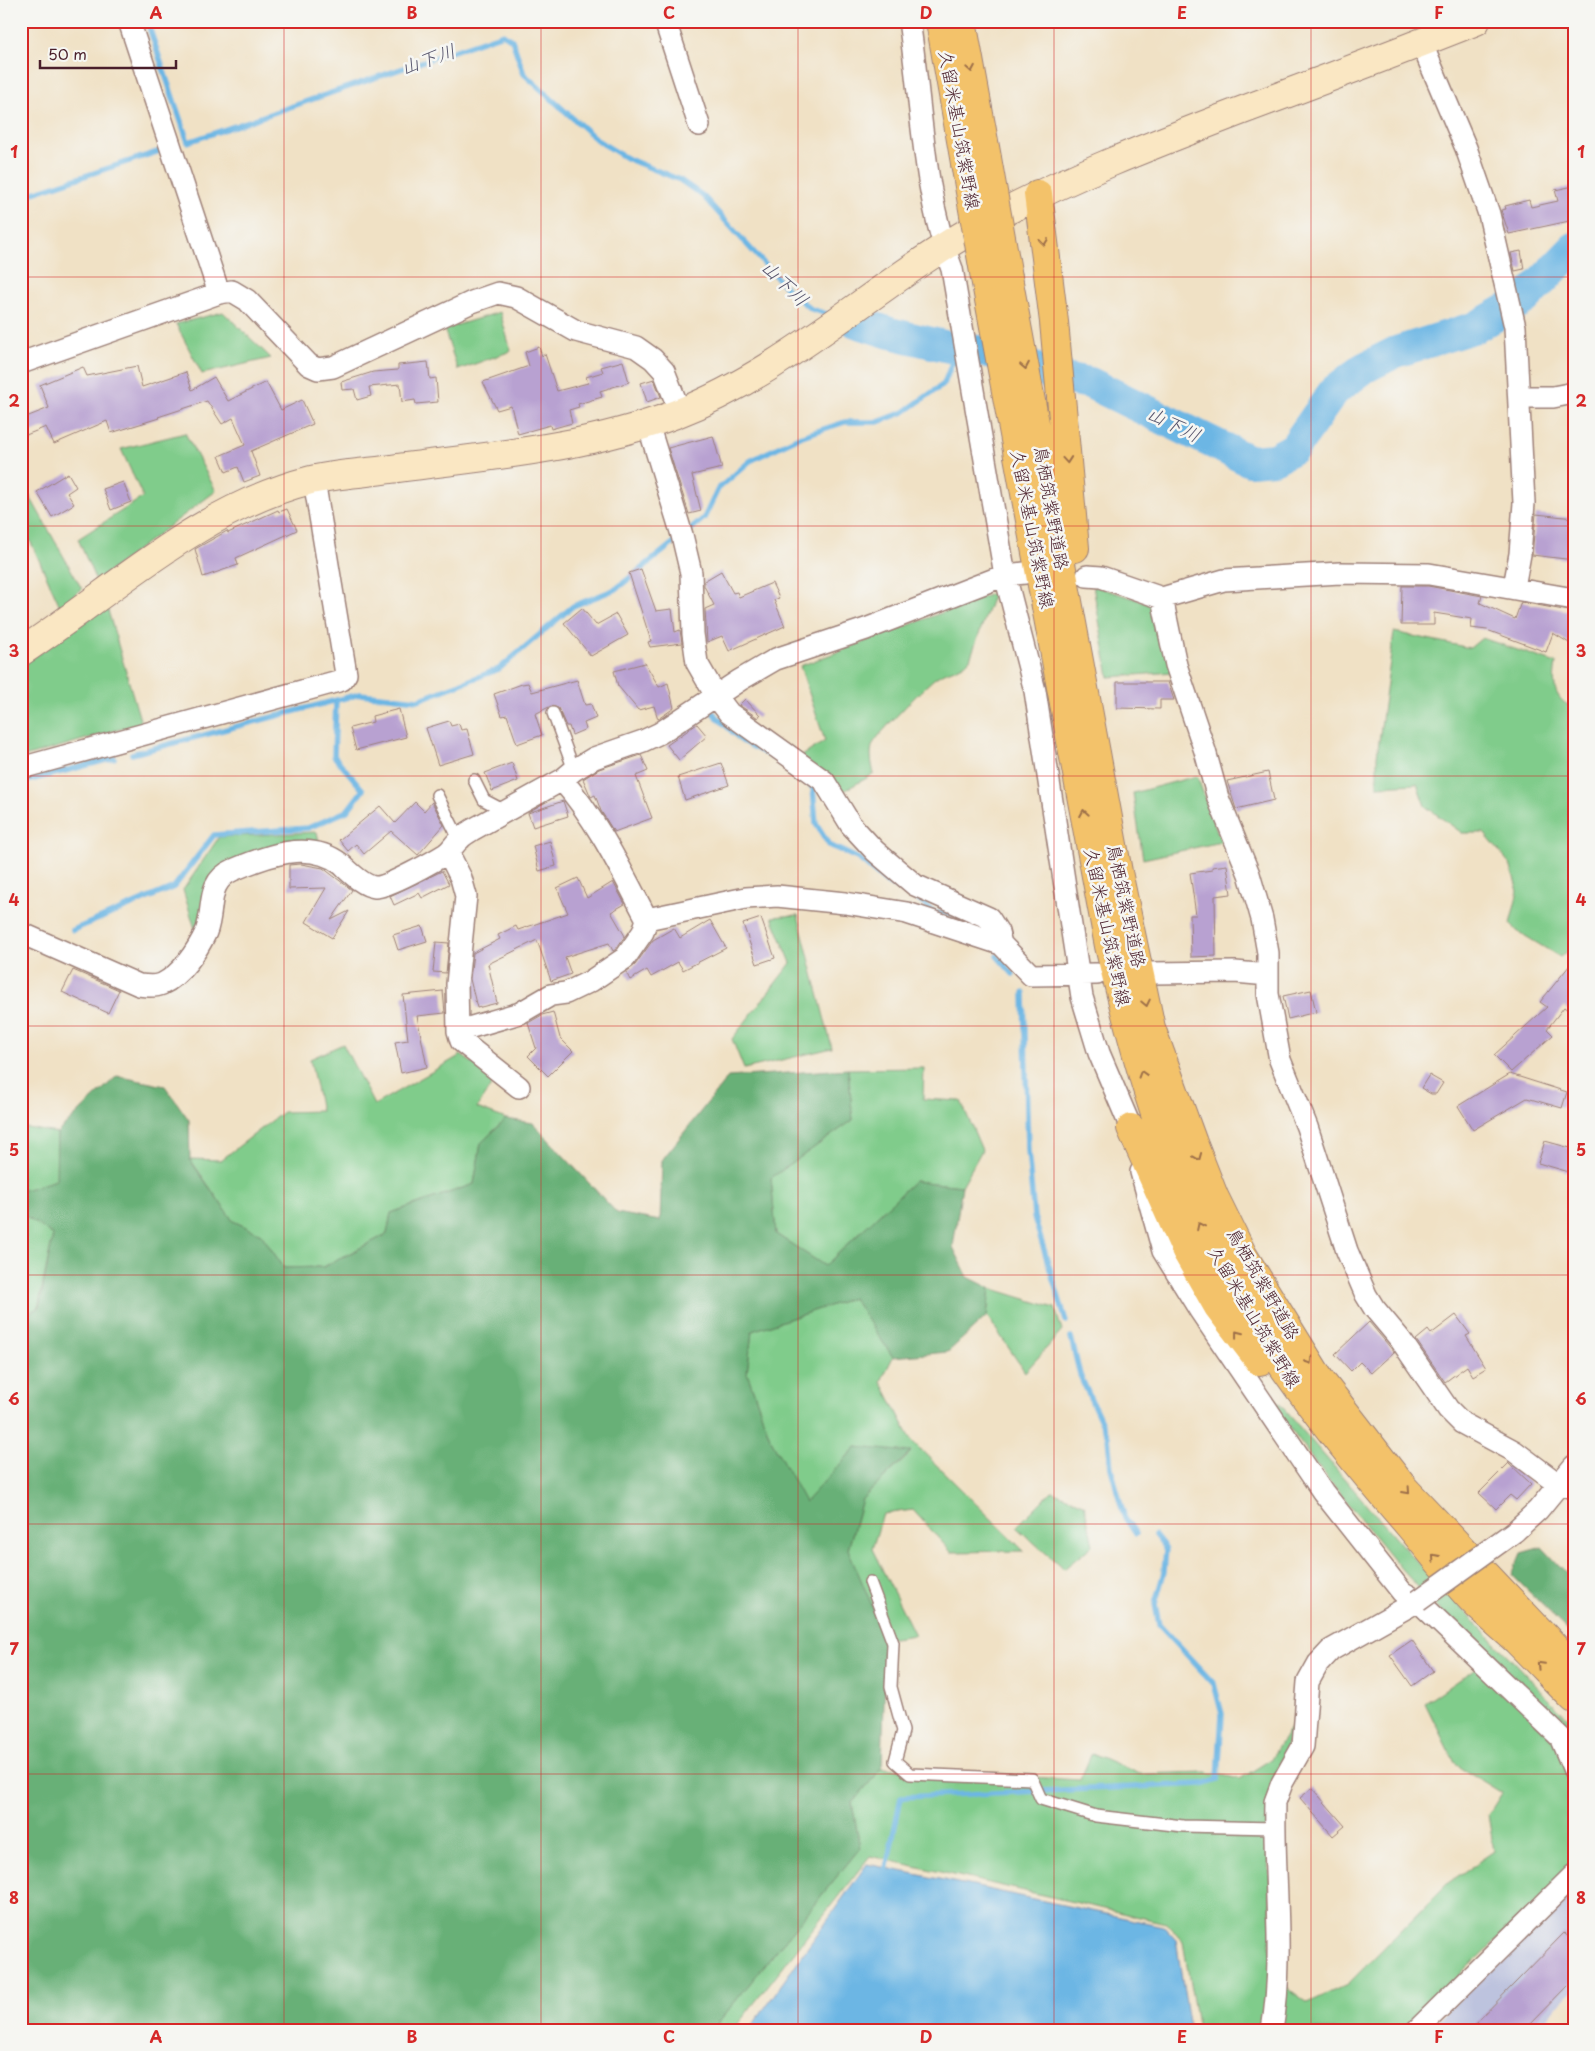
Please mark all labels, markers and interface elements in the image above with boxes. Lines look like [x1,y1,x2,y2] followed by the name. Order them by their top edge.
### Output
[150,0,163,24] text: A
[407,0,418,24] text: B
[663,0,675,24] text: C
[920,0,932,24] text: D
[1177,0,1187,24] text: E
[1434,0,1444,24] text: F
[396,36,459,81] water label: 山下川
[40,38,176,70] scale bar
[48,42,87,65] text: 50 m
[933,48,988,212] street label: 久留米基山筑紫野線
[965,65,975,74] one-way arrow
[10,139,18,163] text: 1
[1577,139,1585,163] text: 1
[1038,239,1049,247] one-way arrow
[755,252,816,312] water label: 山下川
[1019,362,1030,370] one-way arrow
[8,388,20,412] text: 2
[1575,388,1587,412] text: 2
[1143,398,1206,448] water label: 山下川
[1028,443,1077,572] street label: 鳥栖筑紫野道路
[1005,447,1062,611] street label: 久留米基山筑紫野線
[1061,457,1072,465] one-way arrow
[9,638,19,662] text: 3
[1576,638,1586,662] text: 3
[1080,809,1090,818] one-way arrow
[1101,841,1154,970] street label: 鳥栖筑紫野道路
[1078,845,1139,1009] street label: 久留米基山筑紫野線
[9,887,20,911] text: 4
[1576,887,1587,911] text: 4
[1140,999,1151,1008] one-way arrow
[1138,1070,1148,1079] one-way arrow
[9,1137,19,1161] text: 5
[1576,1137,1586,1161] text: 5
[1192,1152,1203,1161] one-way arrow
[1196,1222,1206,1231] one-way arrow
[1221,1222,1307,1345] street label: 鳥栖筑紫野道路
[1202,1240,1309,1393] street label: 久留米基山筑紫野線
[1236,1331,1244,1340] one-way arrow
[1303,1355,1312,1364] one-way arrow
[8,1386,20,1410] text: 6
[1575,1386,1587,1410] text: 6
[1401,1485,1410,1494] one-way arrow
[1432,1553,1441,1562] one-way arrow
[9,1636,19,1660] text: 7
[1576,1636,1586,1660] text: 7
[1537,1661,1546,1670] one-way arrow
[9,1885,19,1909] text: 8
[1576,1885,1586,1909] text: 8
[150,2024,163,2048] text: A
[407,2024,418,2048] text: B
[663,2024,675,2048] text: C
[920,2024,932,2048] text: D
[1177,2024,1187,2048] text: E
[1434,2024,1444,2048] text: F

